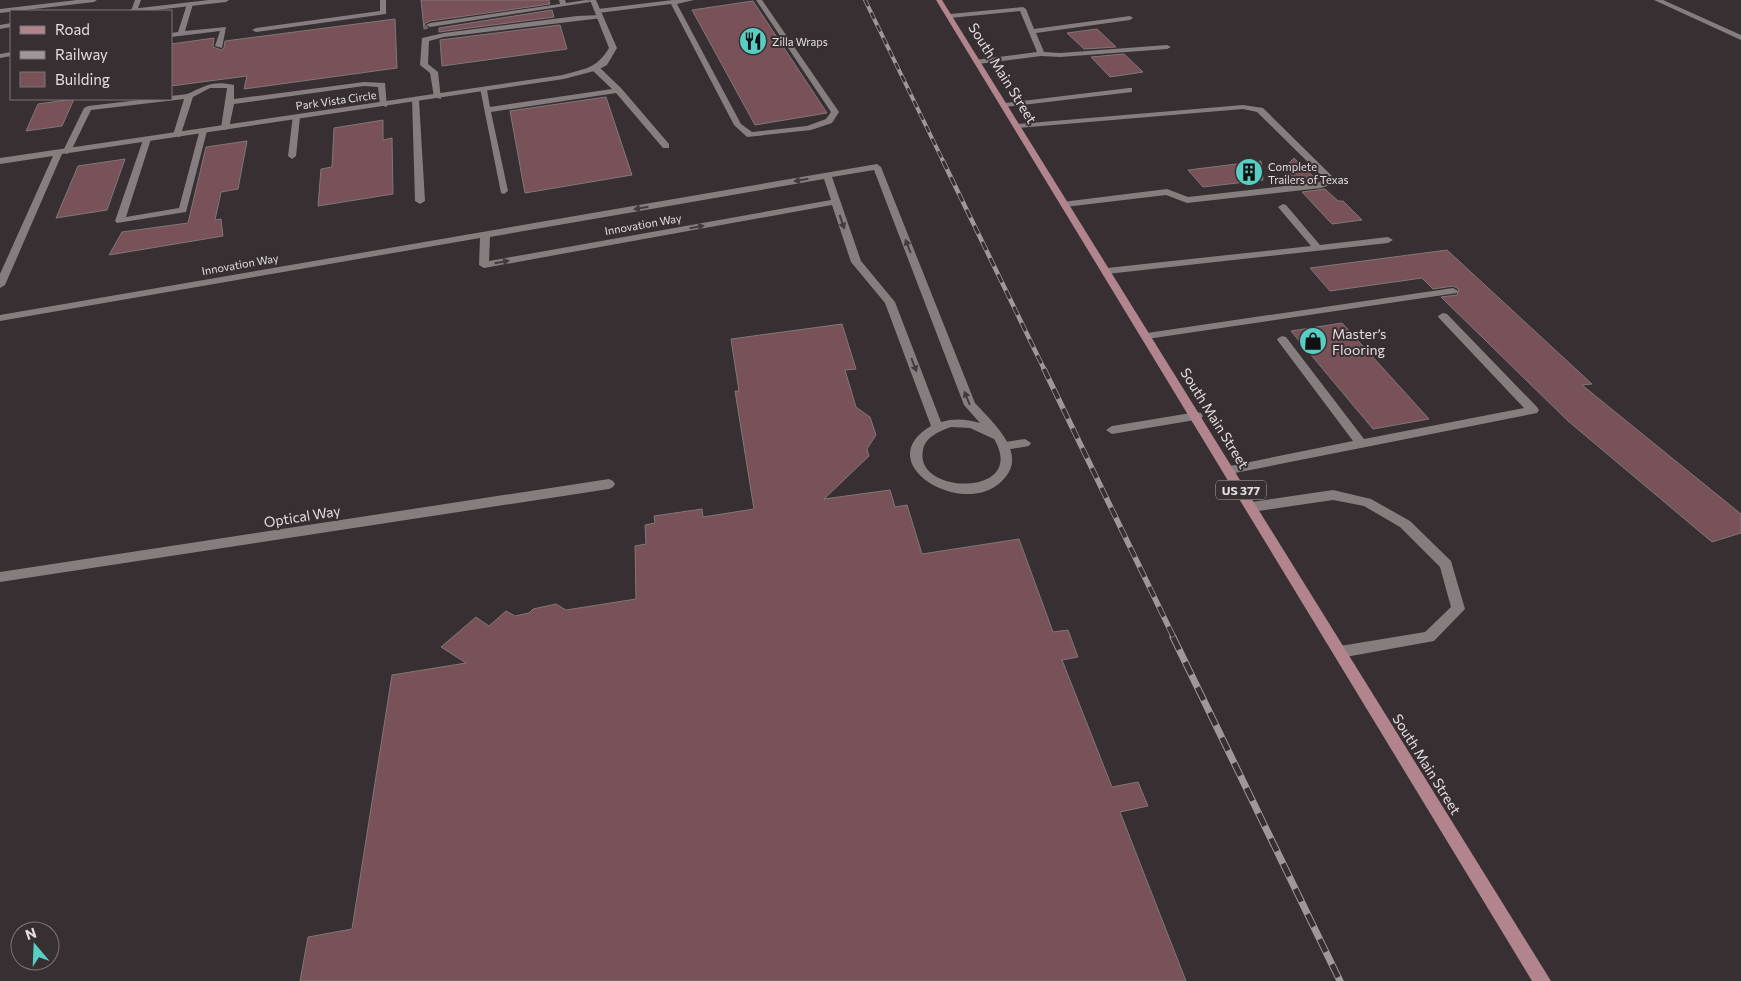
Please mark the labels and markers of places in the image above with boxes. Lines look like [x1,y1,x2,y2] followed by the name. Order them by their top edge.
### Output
[738,26,768,56] restaurant icon: Zilla Wraps
[772,35,828,48] place label: Zilla Wraps
[1234,157,1264,187] building icon: Complete Trailers of Texas
[1268,160,1348,186] place label: Complete Trailers of Texas
[1332,325,1386,358] place label: Master’s Flooring
[1298,326,1328,356] shop icon: Master’s Flooring

